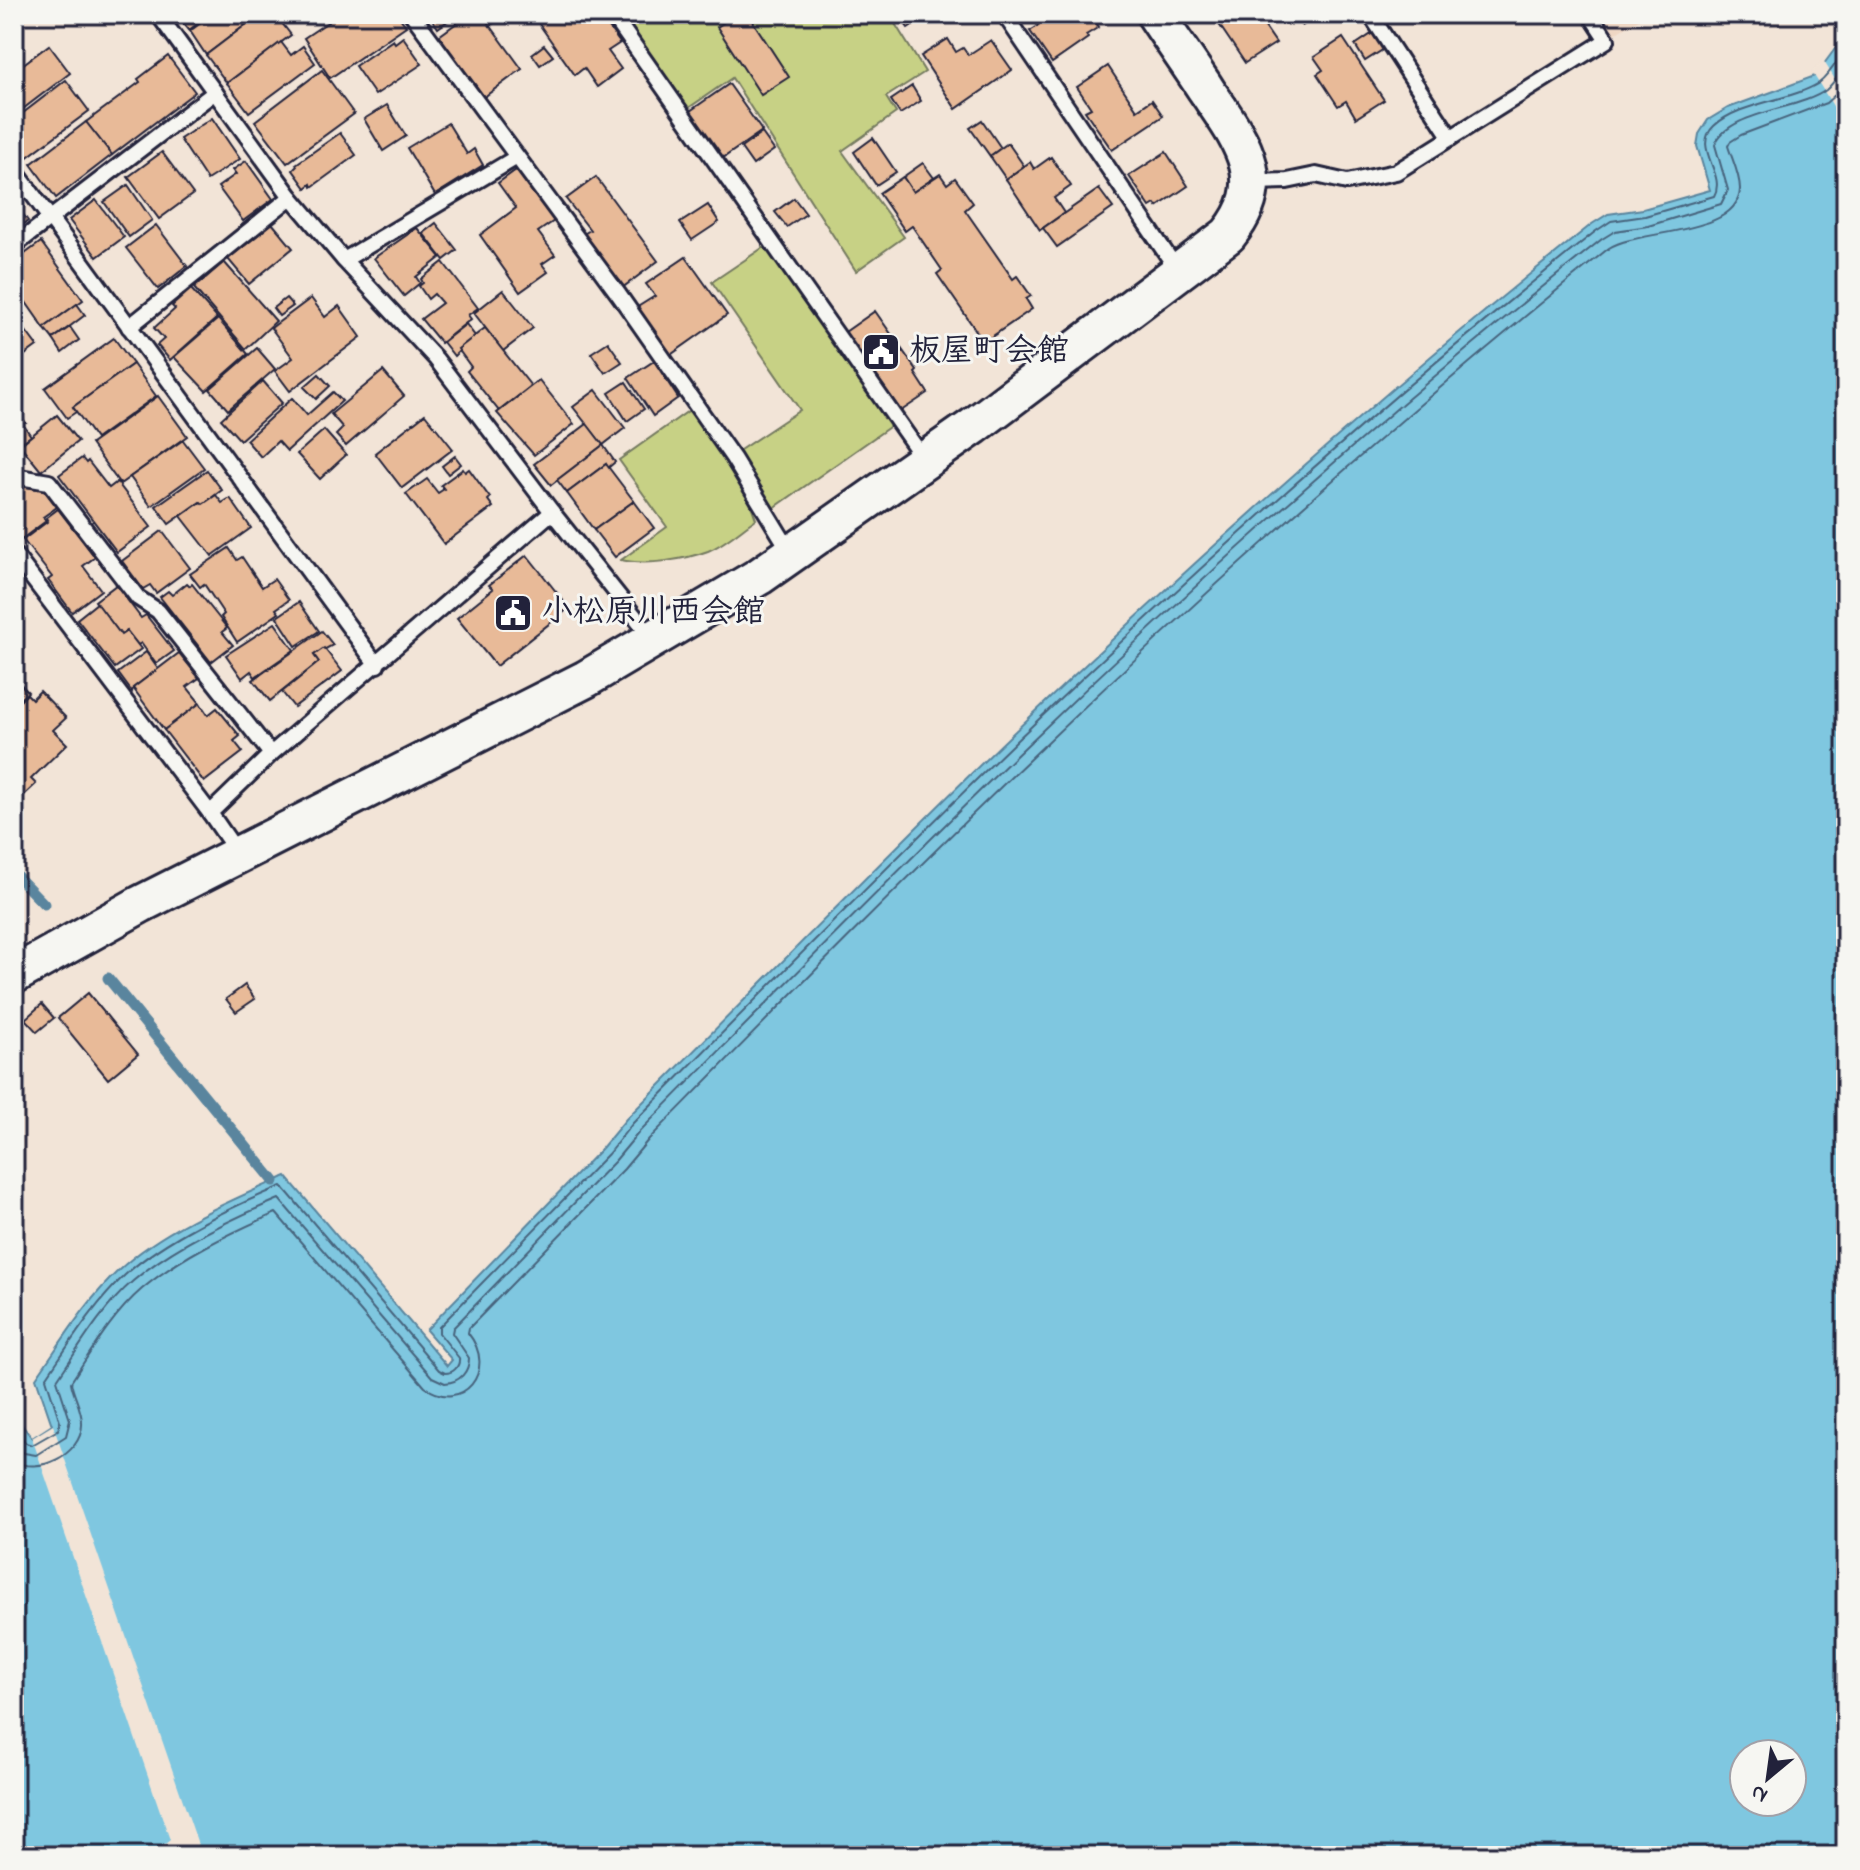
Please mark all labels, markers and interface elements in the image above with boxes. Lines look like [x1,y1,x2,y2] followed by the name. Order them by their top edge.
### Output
[909,329,1069,376] place label: 板屋町会館
[860,331,902,373] public building icon: 板屋町会館
[541,590,765,637] place label: 小松原川西会館
[492,592,534,634] public building icon: 小松原川西会館
[1728,1738,1808,1818] north arrow
[1746,1775,1774,1810] text: N

